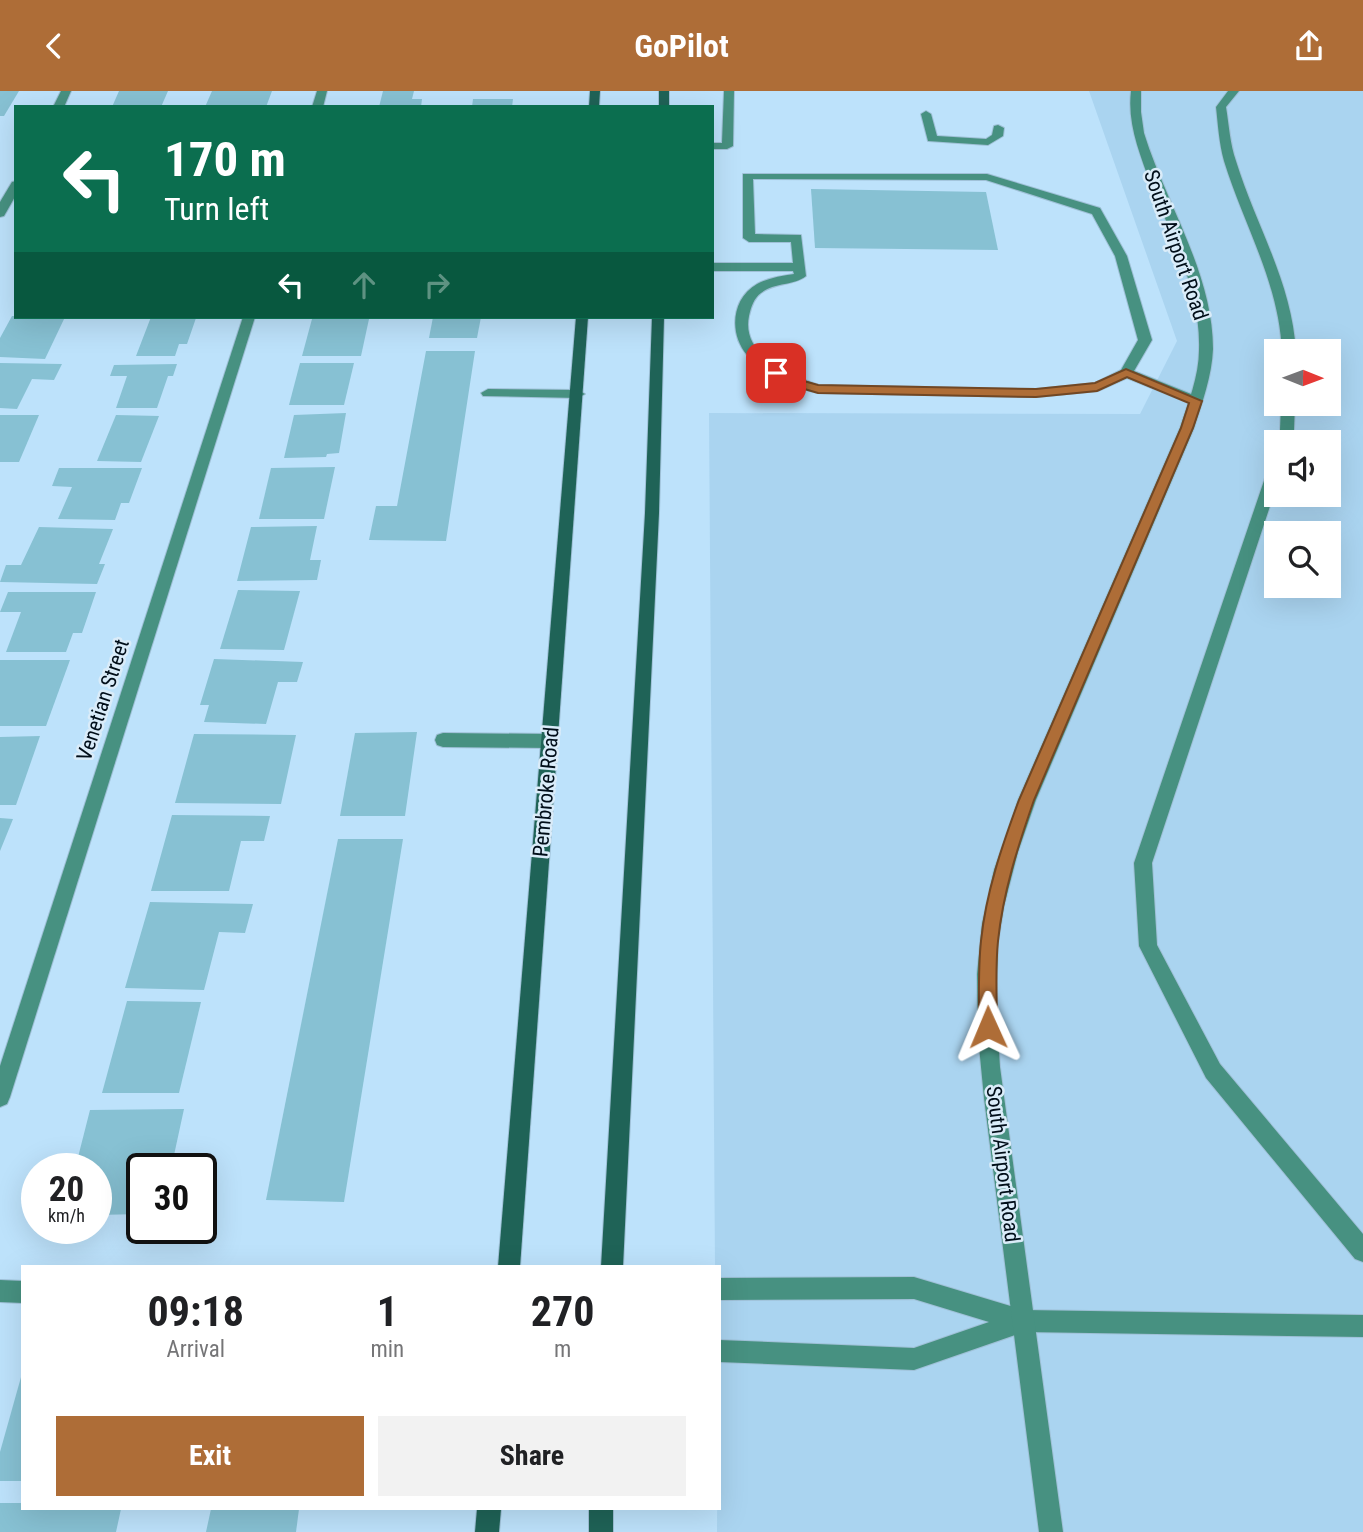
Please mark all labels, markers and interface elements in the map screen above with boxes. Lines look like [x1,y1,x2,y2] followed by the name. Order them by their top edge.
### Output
[35,27,73,65] icon: back
[634,27,729,65] text: GoPilot
[1290,27,1328,65] icon: share
[164,131,286,188] text: 170 m
[49,133,140,224] icon: left
[1139,167,1213,323] street label: South Airport Road
[164,190,269,228] text: Turn left
[272,266,310,304] icon: left
[345,266,383,304] icon: ahead
[418,266,456,304] icon: right
[1264,339,1340,417] north arrow
[1264,339,1341,598] map controls
[746,343,806,403] pin
[757,354,795,392] icon: arrive
[1264,430,1341,507] button: sound
[1264,521,1341,598] button: search
[72,636,134,764] street label: Venetian Street
[528,726,564,858] street label: Pembroke Road
[951,990,1025,1064] position arrow
[982,1085,1024,1243] street label: South Airport Road
[126,1153,217,1244] speed limit sign: 30
[49,1169,84,1210] text: 20
[48,1205,85,1226] text: km/h
[148,1287,244,1336] text: 09:18
[377,1287,398,1336] text: 1
[531,1287,594,1336] text: 270
[166,1336,225,1363] text: Arrival
[370,1336,404,1363] text: min
[554,1336,571,1363] text: m
[56,1416,364,1496] button: Exit
[378,1416,686,1496] button: Share

